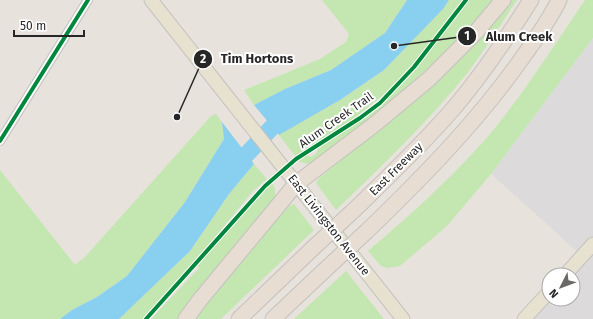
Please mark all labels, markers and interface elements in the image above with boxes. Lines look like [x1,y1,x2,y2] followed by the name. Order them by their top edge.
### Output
[14,12,84,38] scale bar
[20,19,46,33] text: 50 m
[457,24,560,49] callout: Alum Creek
[464,29,470,43] text: 1
[485,29,553,44] text: Alum Creek
[193,46,302,71] callout: Tim Hortons
[221,51,294,66] text: Tim Hortons
[200,52,206,66] text: 2
[296,89,376,151] street label: Alum Creek Trail
[367,139,426,198] street label: East Freeway
[285,172,373,278] street label: East Livingston Avenue
[541,267,581,307] north arrow
[547,286,561,300] text: N

